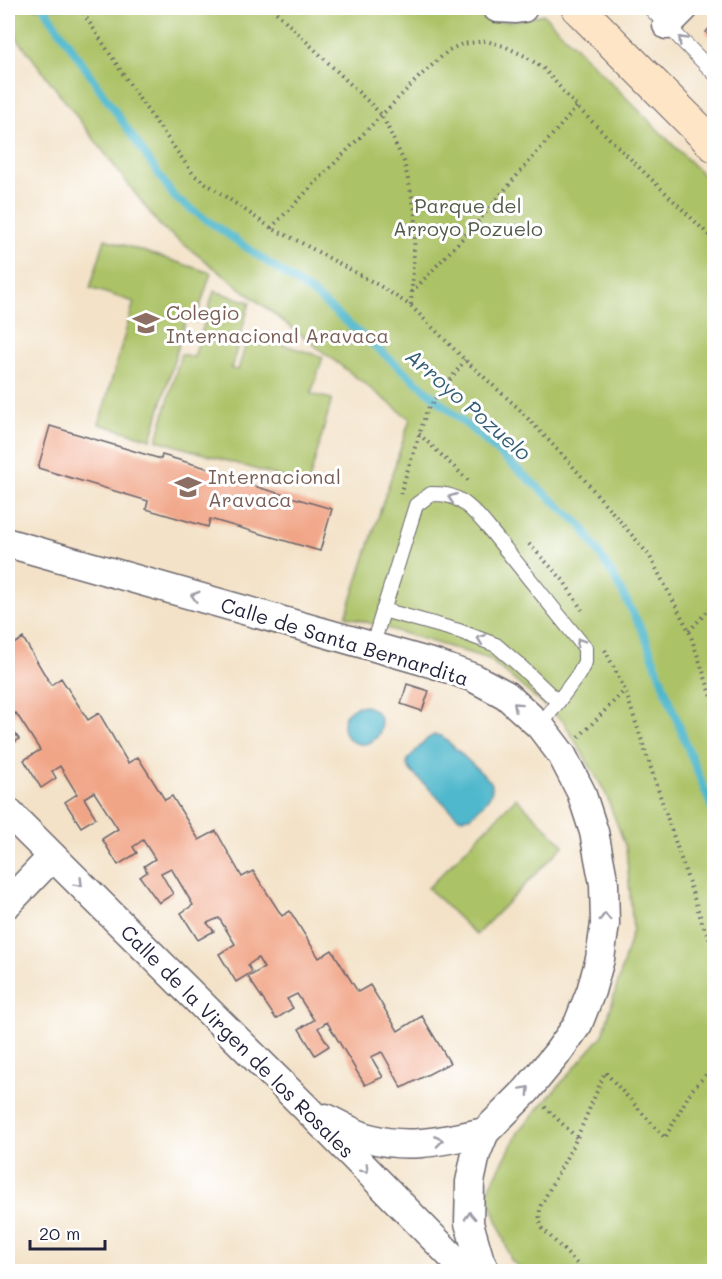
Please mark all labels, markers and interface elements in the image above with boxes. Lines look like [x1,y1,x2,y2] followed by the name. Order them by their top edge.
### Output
[679,37,690,48] one-way arrow
[393,192,543,241] park label: Parque del Arroyo Pozuelo
[166,299,389,348] place label: Colegio Internacional Aravaca
[131,308,161,338] school or university icon: Colegio Internacional Aravaca
[401,342,537,466] water label: Arroyo Pozuelo
[208,463,341,512] place label: Internacional Aravaca
[173,472,203,502] school or university icon: Internacional Aravaca
[447,492,457,505] one-way arrow
[190,591,201,603] one-way arrow
[218,591,472,691] street label: Calle de Santa Bernardita
[476,634,487,646] one-way arrow
[576,638,587,649] one-way arrow
[513,702,524,713] one-way arrow
[72,876,82,887] one-way arrow
[599,913,611,922] one-way arrow
[116,919,360,1163] street label: Calle de la Virgen de los Rosales
[519,1087,530,1097] one-way arrow
[434,1135,444,1148] one-way arrow
[359,1162,369,1173] one-way arrow
[463,1211,476,1220] one-way arrow
[30,1213,105,1251] scale bar
[39,1221,80,1245] text: 20 m

